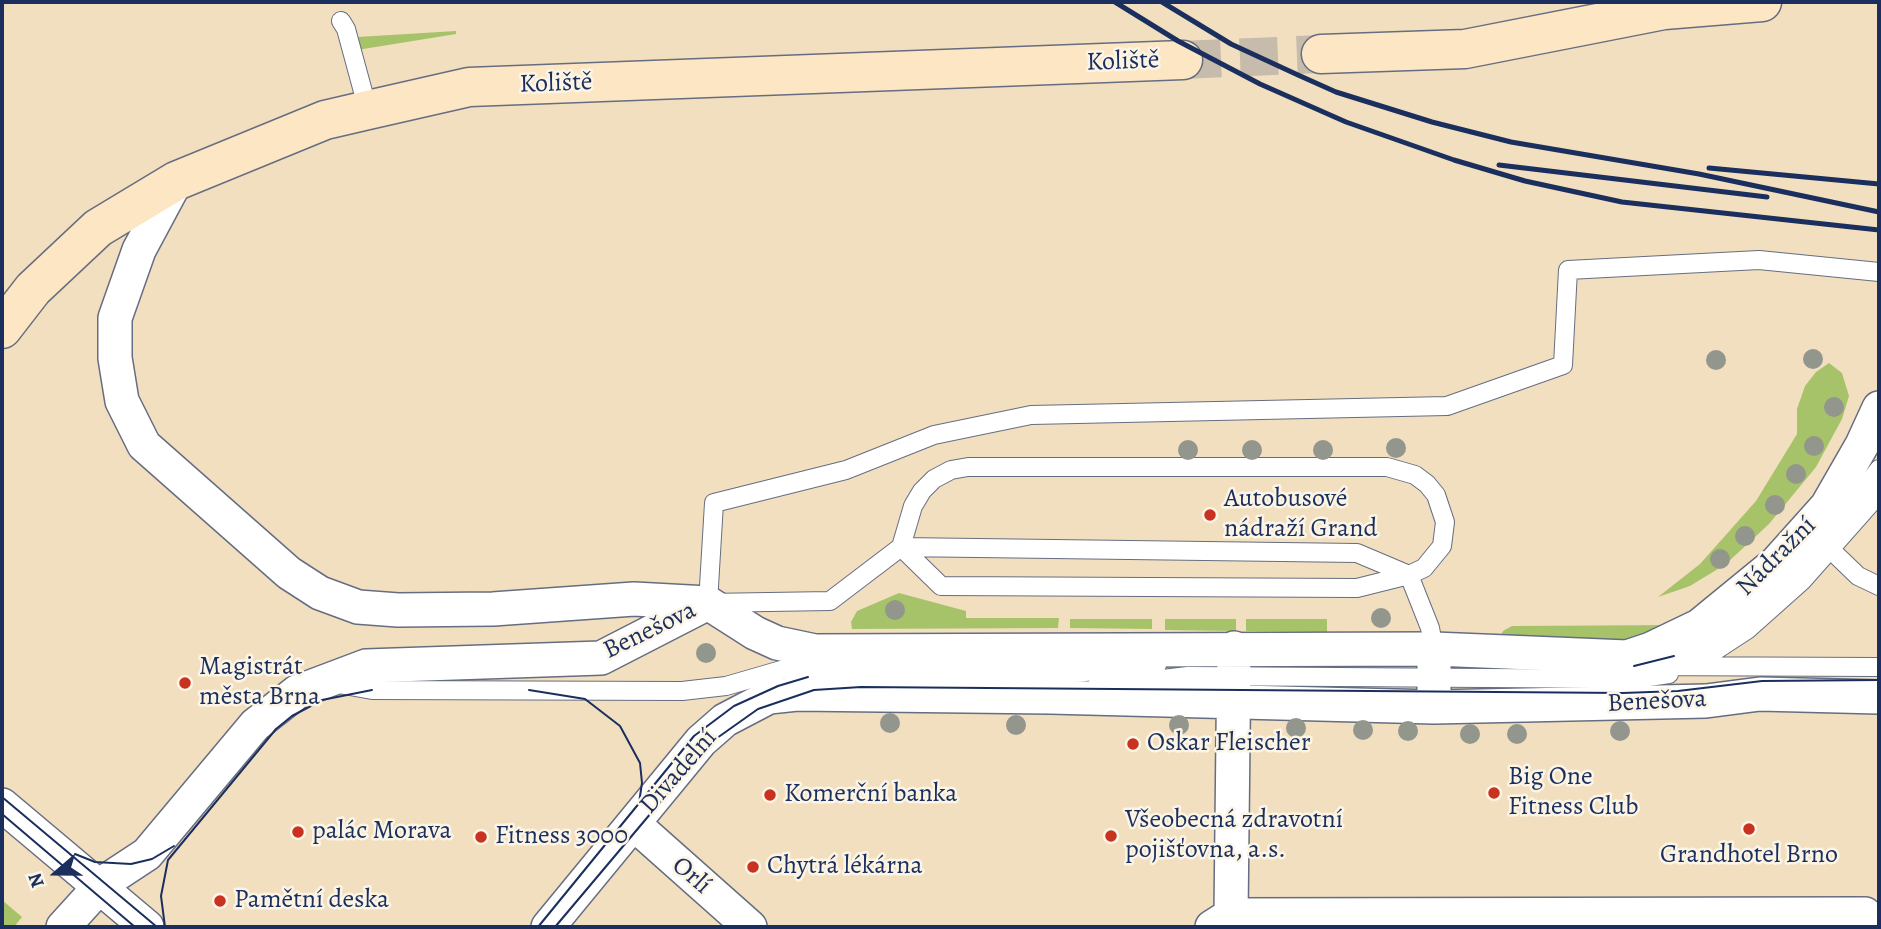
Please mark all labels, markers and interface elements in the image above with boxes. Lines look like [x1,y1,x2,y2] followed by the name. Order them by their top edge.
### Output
[1086,45,1160,79] street label: Koliště
[519,67,593,101] street label: Koliště
[1224,484,1377,546] place label: Autobusové nádraží Grand
[1202,507,1218,523] marker: Autobusové nádraží Grand
[1731,511,1823,603] street label: Nádražní
[599,595,701,667] street label: Benešova
[199,652,320,714] place label: Magistrát města Brna
[177,675,193,691] marker: Magistrát města Brna
[1607,684,1707,720] street label: Benešova
[634,723,724,821] street label: Divadelní
[1147,728,1311,760] place label: Oskar Fleischer
[1125,736,1141,752] marker: Oskar Fleischer
[1508,762,1639,824] place label: Big One Fitness Club
[784,779,957,811] place label: Komerční banka
[1486,785,1502,801] marker: Big One Fitness Club
[762,787,778,803] marker: Komerční banka
[1125,805,1343,866] place label: Všeobecná zdravotní pojišťovna, a.s.
[312,816,452,848] place label: palác Morava
[495,821,628,853] place label: Fitness 3000
[1741,821,1757,837] marker: Grandhotel Brno
[290,824,306,840] marker: palác Morava
[1103,828,1119,844] marker: Všeobecná zdravotní pojišťovna, a.s.
[473,829,489,845] marker: Fitness 3000
[21,838,91,908] north arrow
[1660,840,1838,872] place label: Grandhotel Brno
[665,851,717,901] street label: Orlí
[767,851,923,883] place label: Chytrá lékárna
[745,859,761,875] marker: Chytrá lékárna
[22,869,51,891] text: N
[234,885,389,917] place label: Pamětní deska
[212,893,228,909] marker: Pamětní deska

